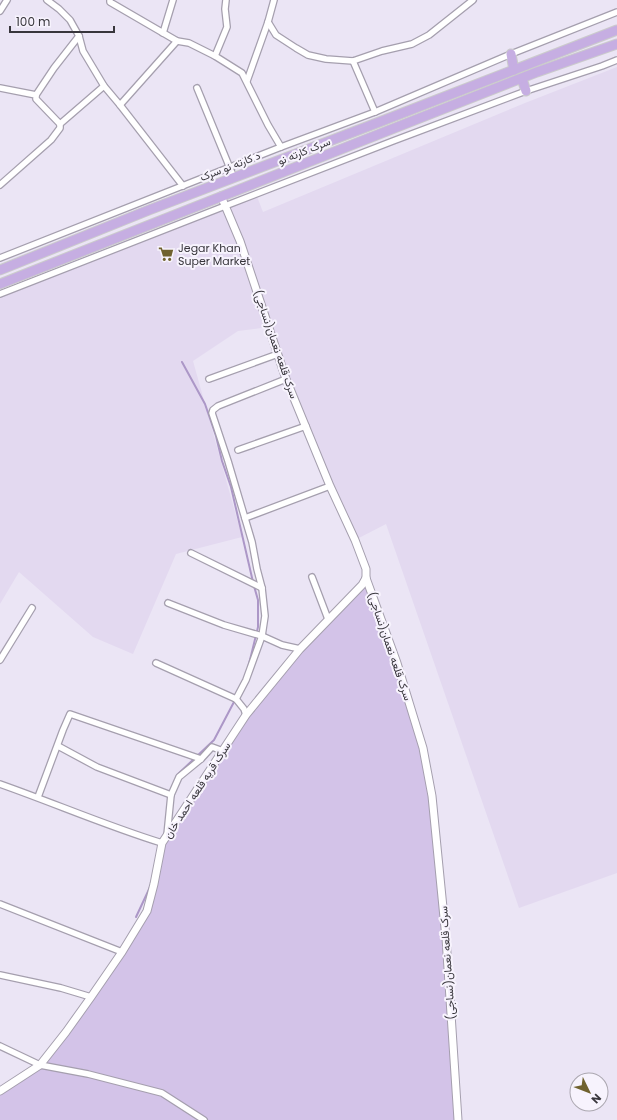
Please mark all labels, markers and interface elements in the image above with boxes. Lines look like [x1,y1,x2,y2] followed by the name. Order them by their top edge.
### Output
[10,8,114,34] scale bar
[16,13,50,30] text: 100 m
[275,133,333,169] street label: سرک کارته نو
[197,147,263,185] street label: د کارته نو سړک
[178,240,250,269] place label: Jegar Khan Super Market
[157,245,175,263] supermarket icon: Jegar Khan Super Market
[250,288,302,401] street label: سرک قلعه نعمان(نساجی)
[364,590,416,703] street label: سرک قلعه نعمان(نساجی)
[160,738,234,841] street label: سرک قریه قلعه احمد خان
[435,905,459,1020] street label: سرک قلعه نعمان(نساجی)
[569,1072,609,1112] north arrow
[588,1090,605,1107] text: N

